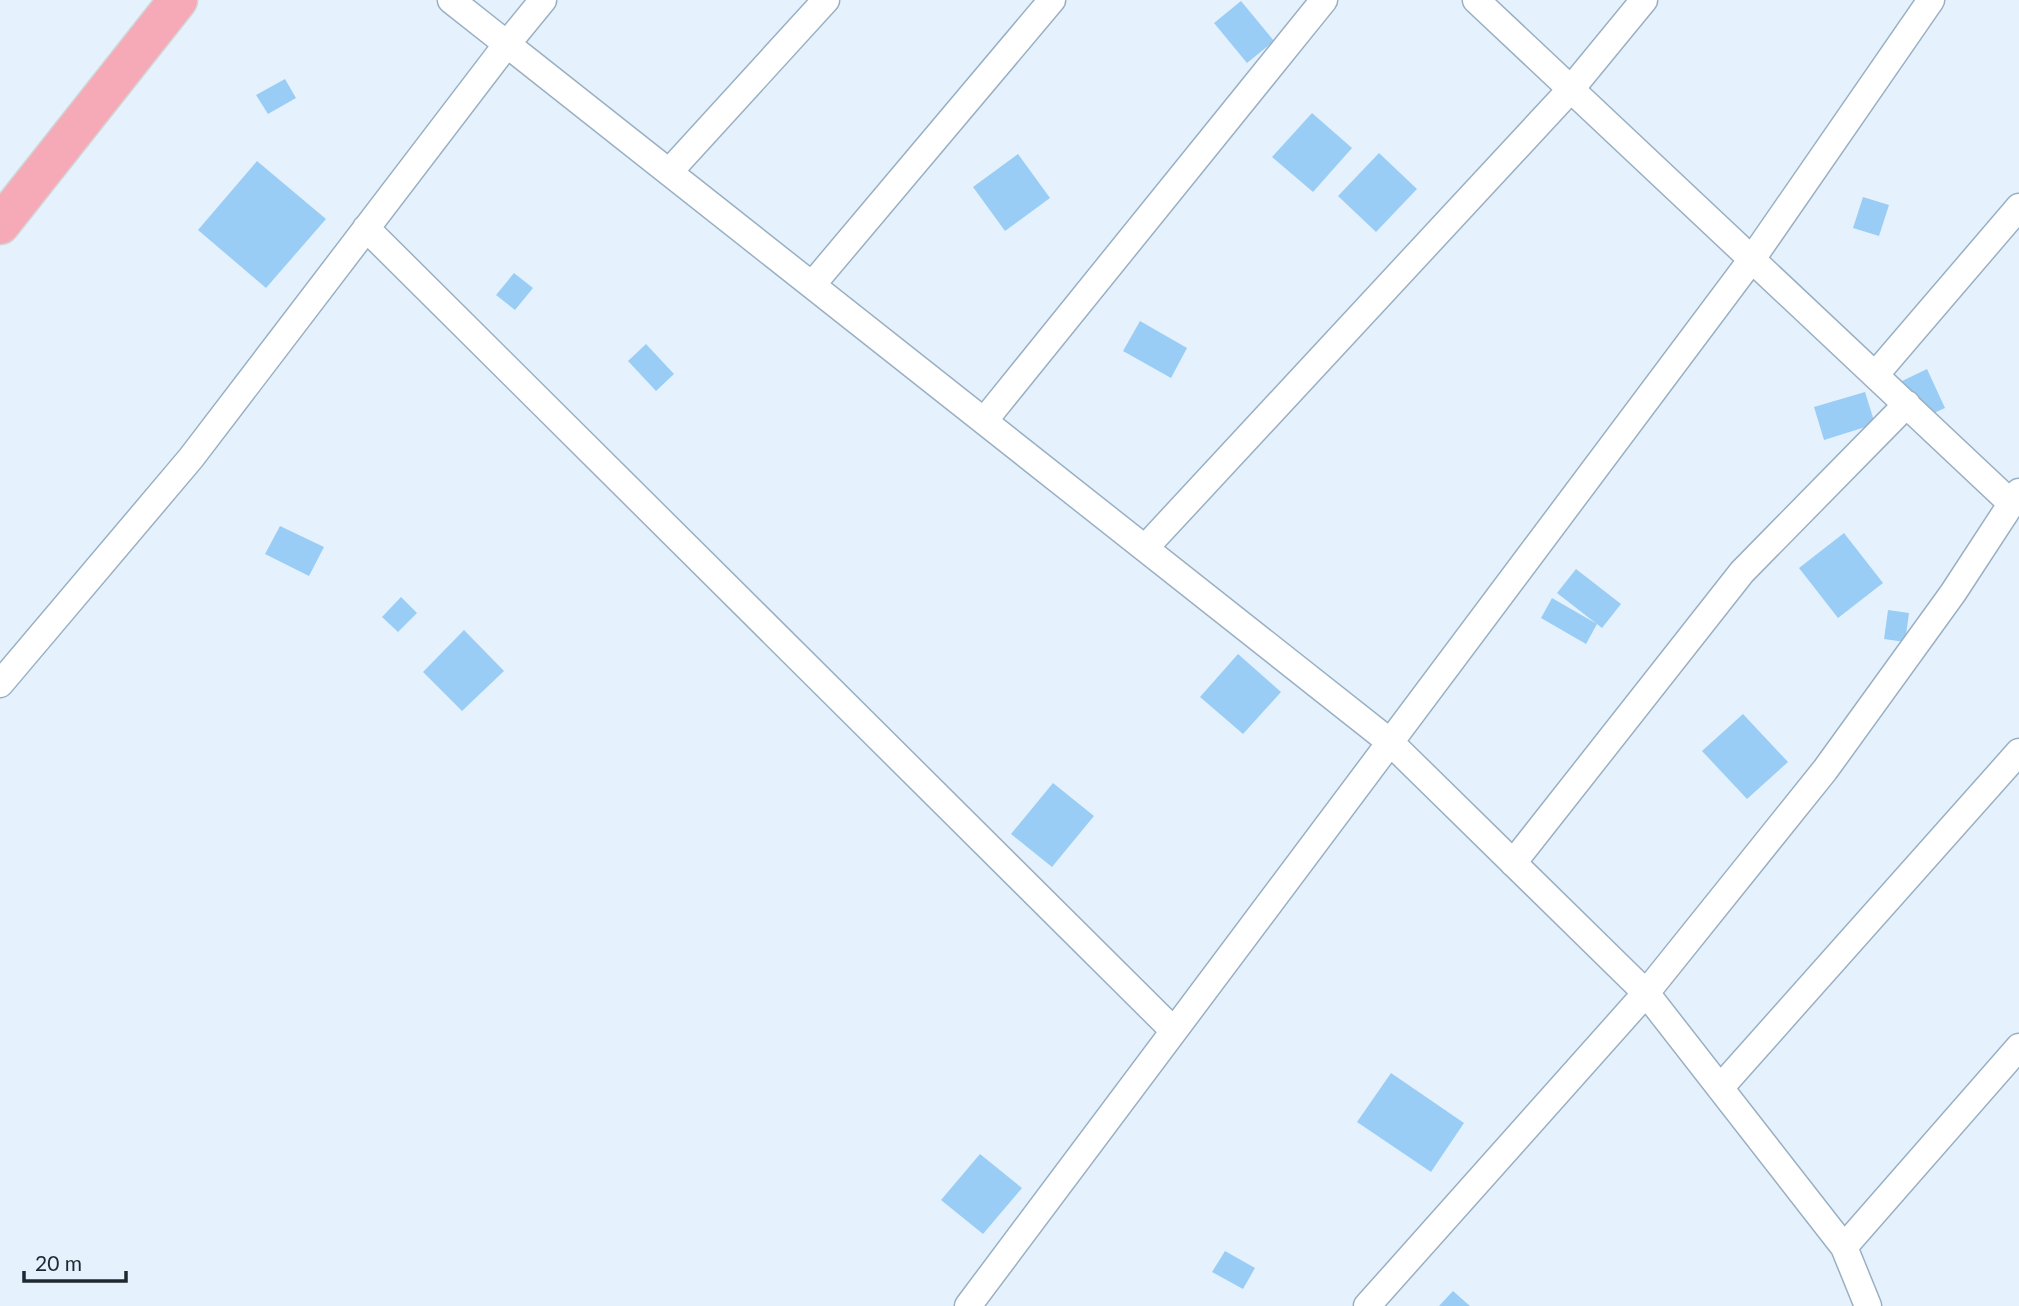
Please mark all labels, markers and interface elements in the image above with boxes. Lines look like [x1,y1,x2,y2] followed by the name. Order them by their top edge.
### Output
[24,1240,126,1284] scale bar
[35,1250,82,1275] text: 20 m

